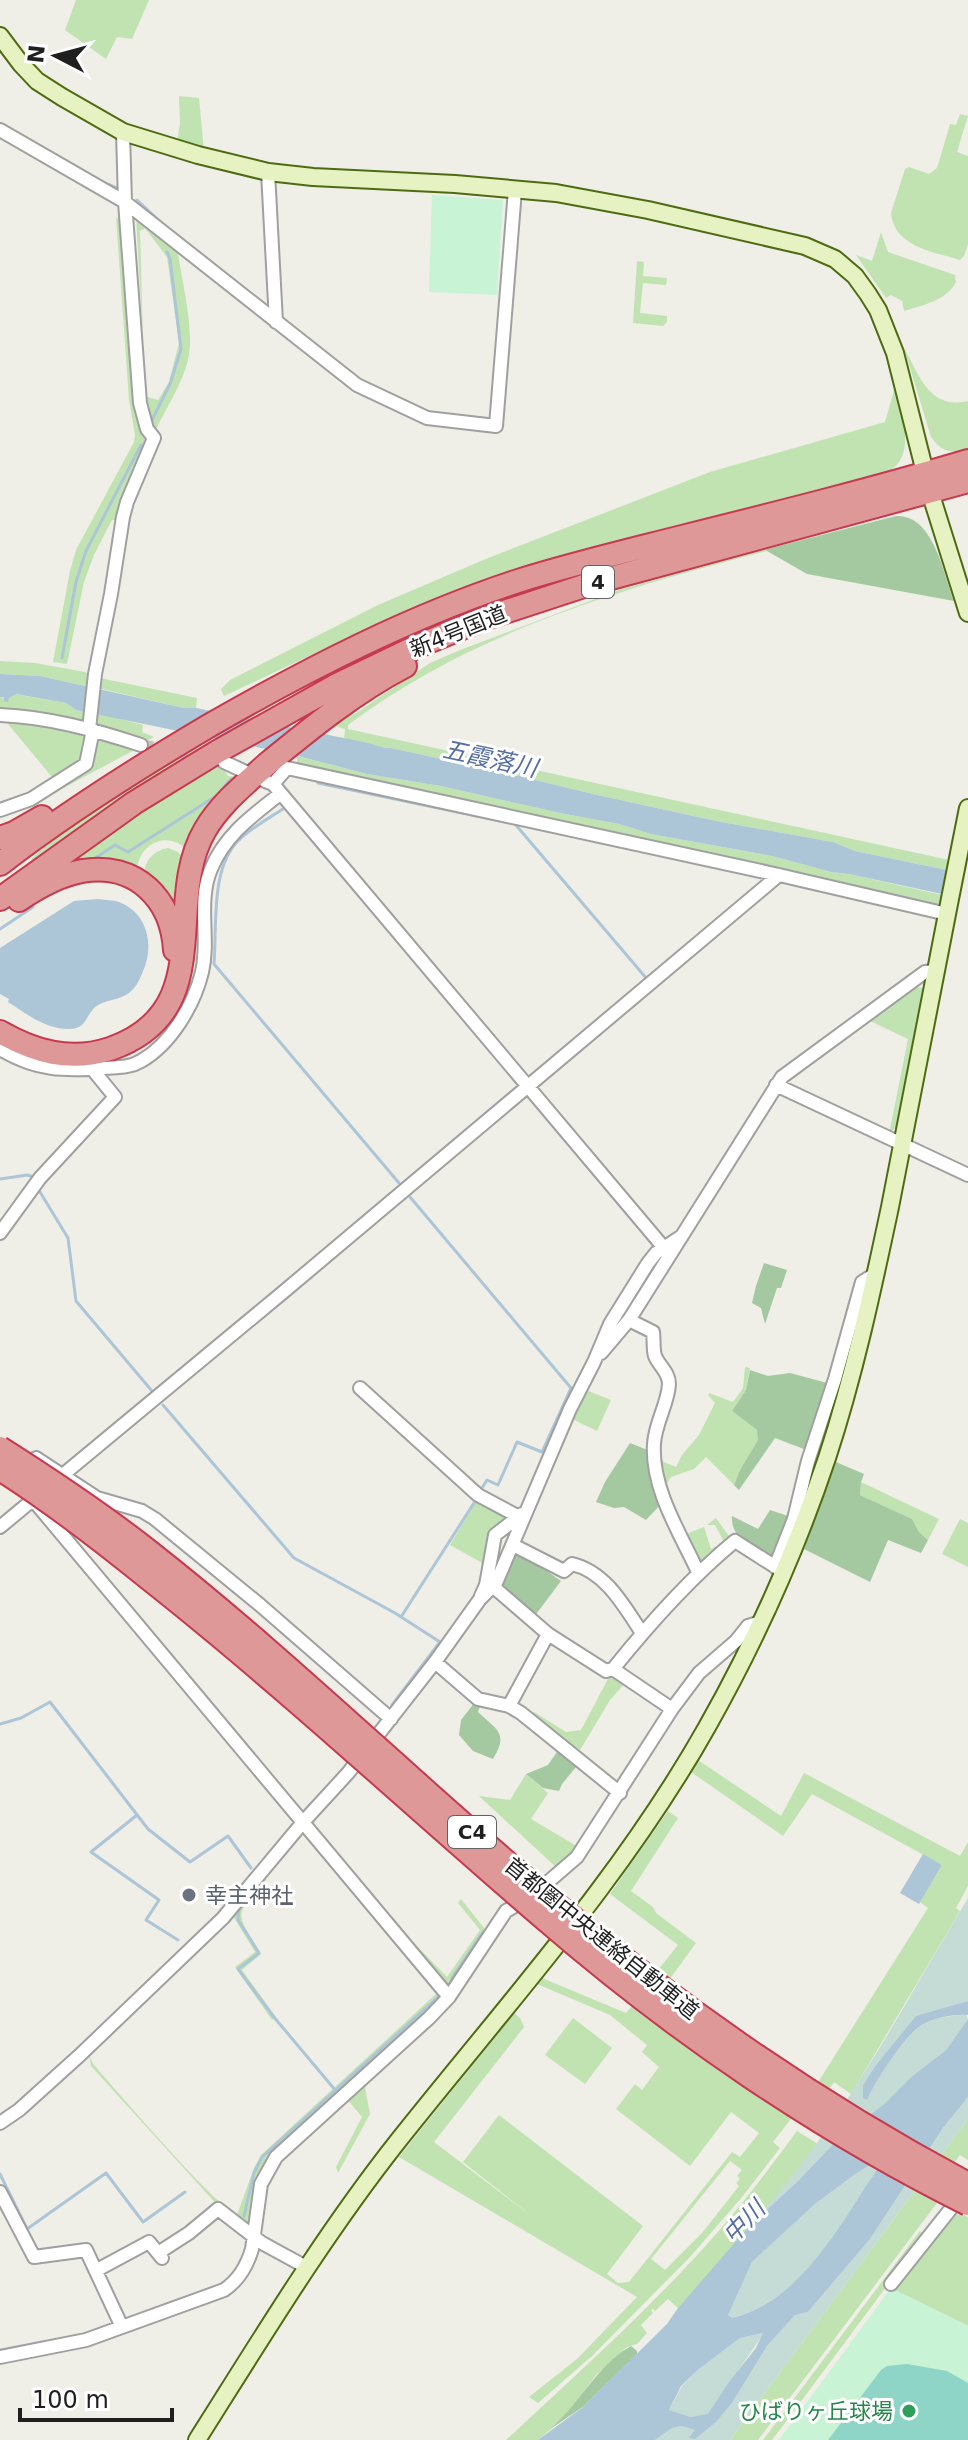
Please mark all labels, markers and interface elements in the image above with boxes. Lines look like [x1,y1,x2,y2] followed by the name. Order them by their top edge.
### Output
[16,16,96,96] north arrow
[23,43,50,64] text: N
[582,566,614,598] road number: 4
[406,601,510,662] street label: 新4号国道
[440,735,543,783] water label: 五霞落川
[448,1816,496,1848] road number: C4
[500,1853,704,2024] street label: 首都圏中央連絡自動車道
[205,1883,293,1908] place label: 幸主神社
[180,1886,198,1904] marker: 幸主神社
[717,2193,773,2249] water label: 中川
[20,2372,172,2422] scale bar
[32,2386,109,2414] text: 100 m
[739,2399,893,2424] place label: ひばりヶ丘球場
[900,2402,918,2420] marker: ひばりヶ丘球場

